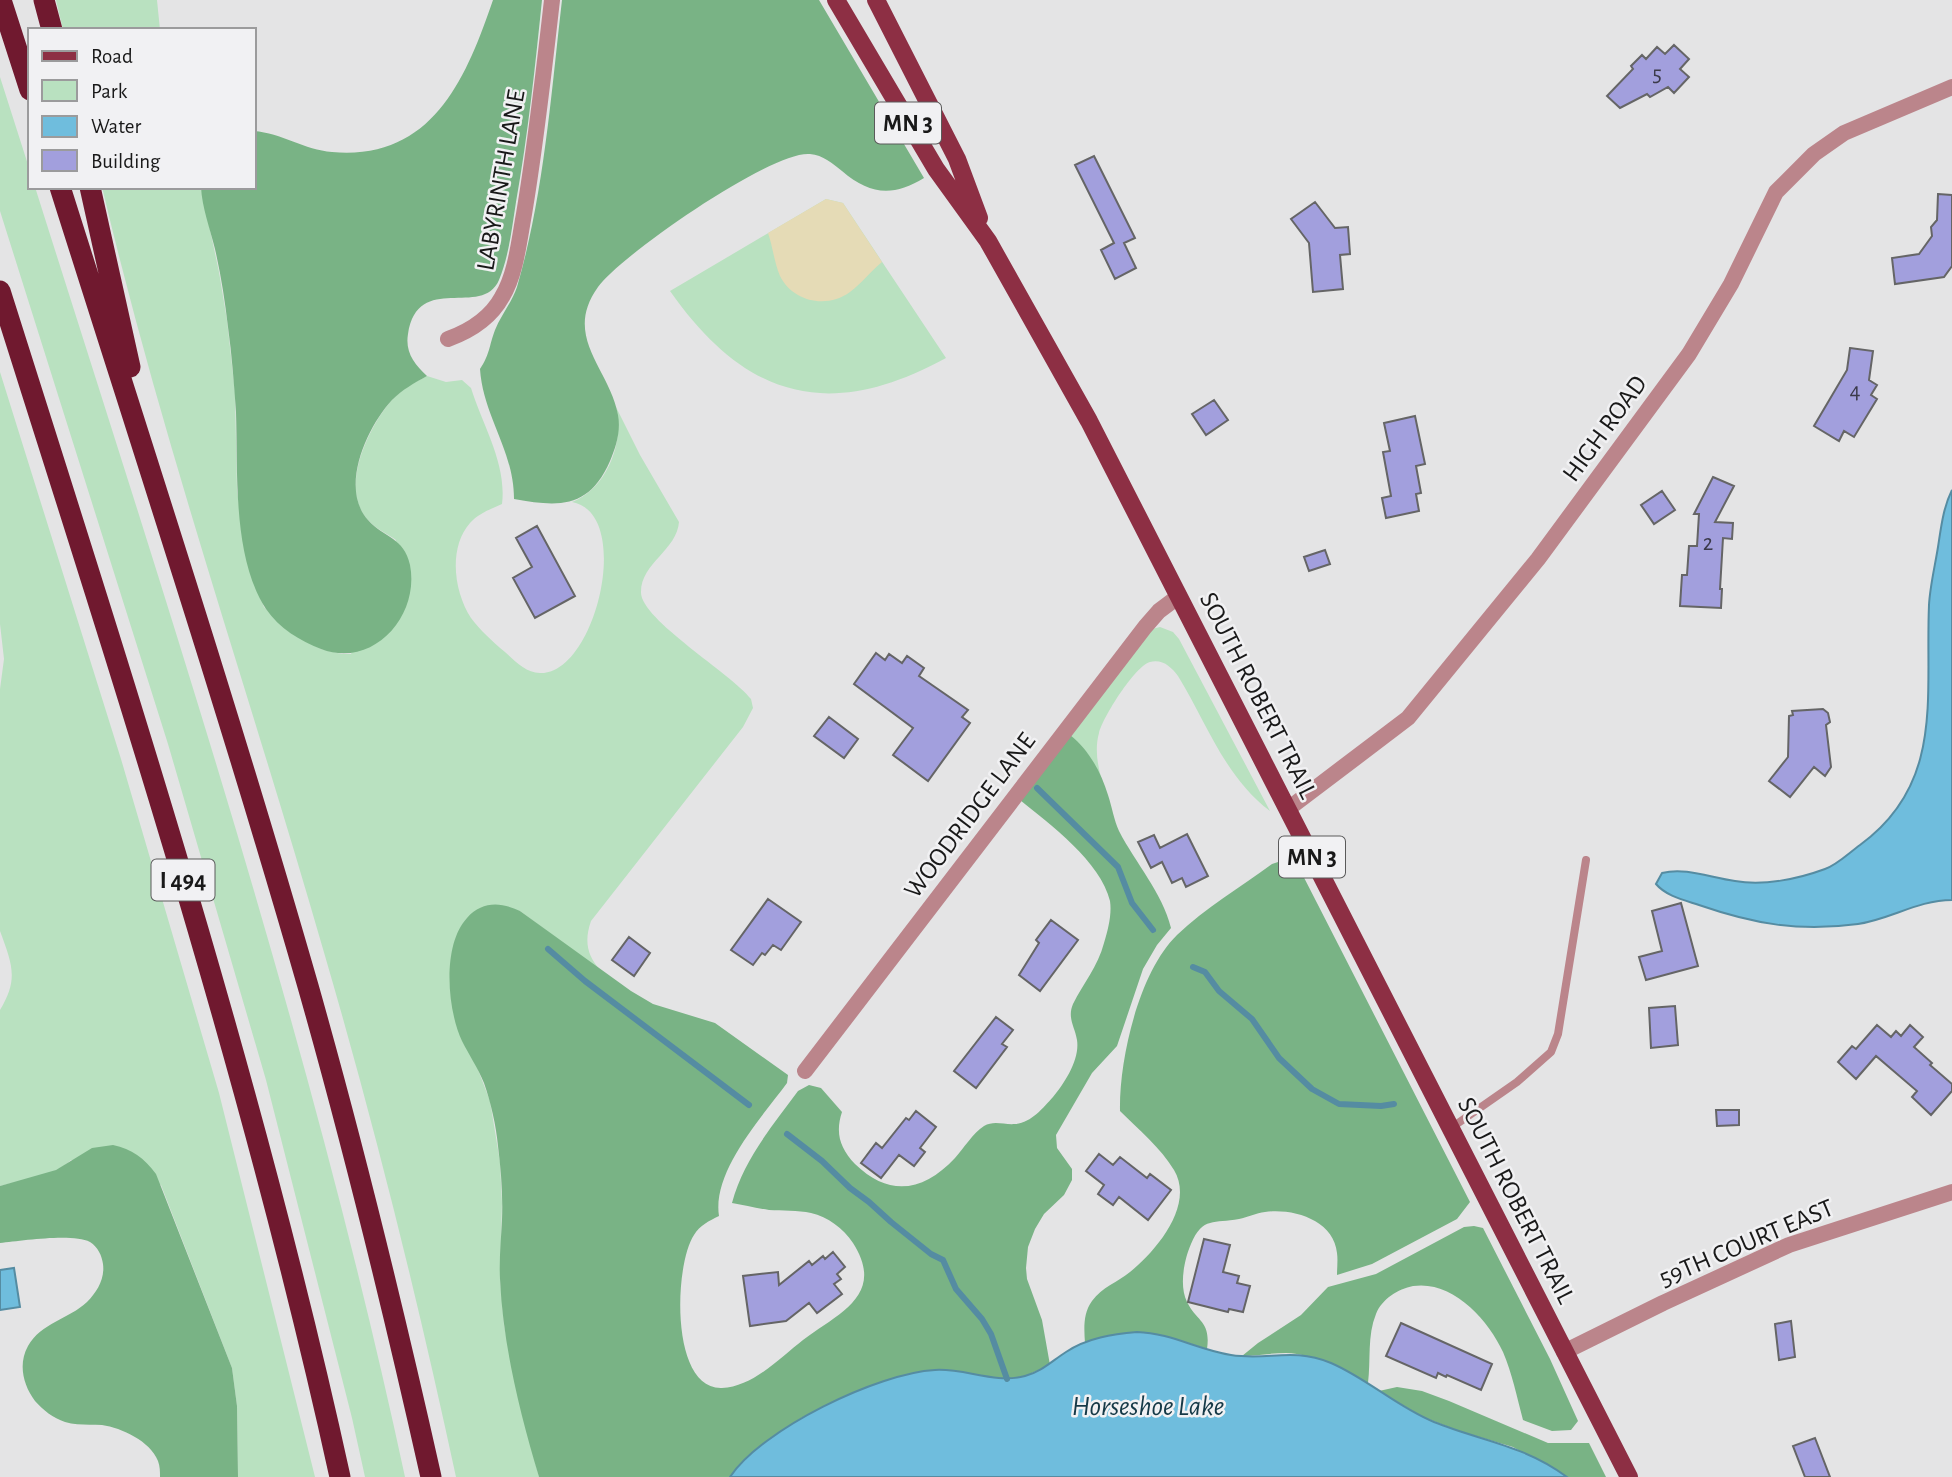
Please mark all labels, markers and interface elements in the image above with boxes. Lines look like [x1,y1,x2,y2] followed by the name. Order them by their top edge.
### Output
[28,28,256,189] legend
[91,46,133,67] text: Road
[1652,63,1662,86] house number: 5
[91,81,128,102] text: Park
[472,88,530,273] street label: LABYRINTH LANE
[875,103,941,144] road number: MN 3
[91,116,141,137] text: Water
[91,151,161,172] text: Building
[1558,371,1652,486] street label: HIGH ROAD
[1849,380,1861,403] house number: 4
[1703,532,1713,555] house number: 2
[1195,588,1321,803] street label: SOUTH ROBERT TRAIL
[899,728,1040,903] street label: WOODRIDGE LANE
[1279,836,1345,878] road number: MN 3
[152,860,214,900] road number: I 494
[1453,1093,1579,1308] street label: SOUTH ROBERT TRAIL
[1655,1194,1838,1291] street label: 59TH COURT EAST
[1072,1393,1224,1421] water label: Horseshoe Lake

